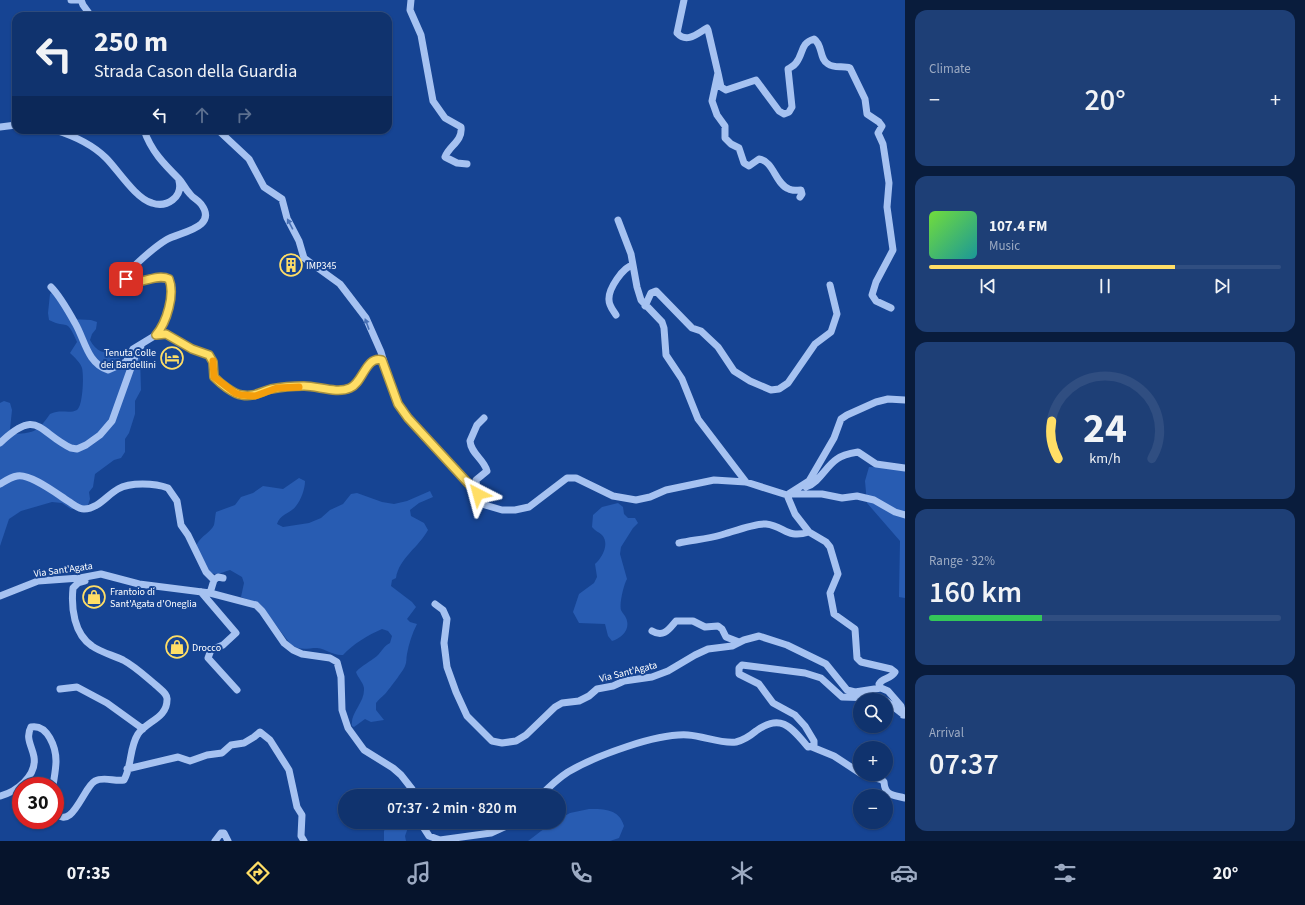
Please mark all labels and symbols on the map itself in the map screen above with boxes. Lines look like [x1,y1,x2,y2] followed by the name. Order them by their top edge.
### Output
[287,218,294,229] one-way arrow
[278,252,304,278] building icon: IMP345
[306,259,337,273] place label: IMP345
[109,262,143,296] pin
[364,317,370,329] one-way arrow
[159,345,185,371] hotel icon: Tenuta Colle dei Bardellini
[101,346,156,372] place label: Tenuta Colle dei Bardellini
[457,473,499,515] position arrow
[33,559,93,581] street label: Via Sant'Agata
[81,584,107,610] shop icon: Frantoio di Sant'Agata d'Oneglia
[110,585,197,611] place label: Frantoio di Sant'Agata d'Oneglia
[164,634,190,660] shop icon: Drocco
[192,641,221,655] place label: Drocco
[598,658,659,686] street label: Via Sant'Agata
[12,777,64,829] speed limit sign: 30

